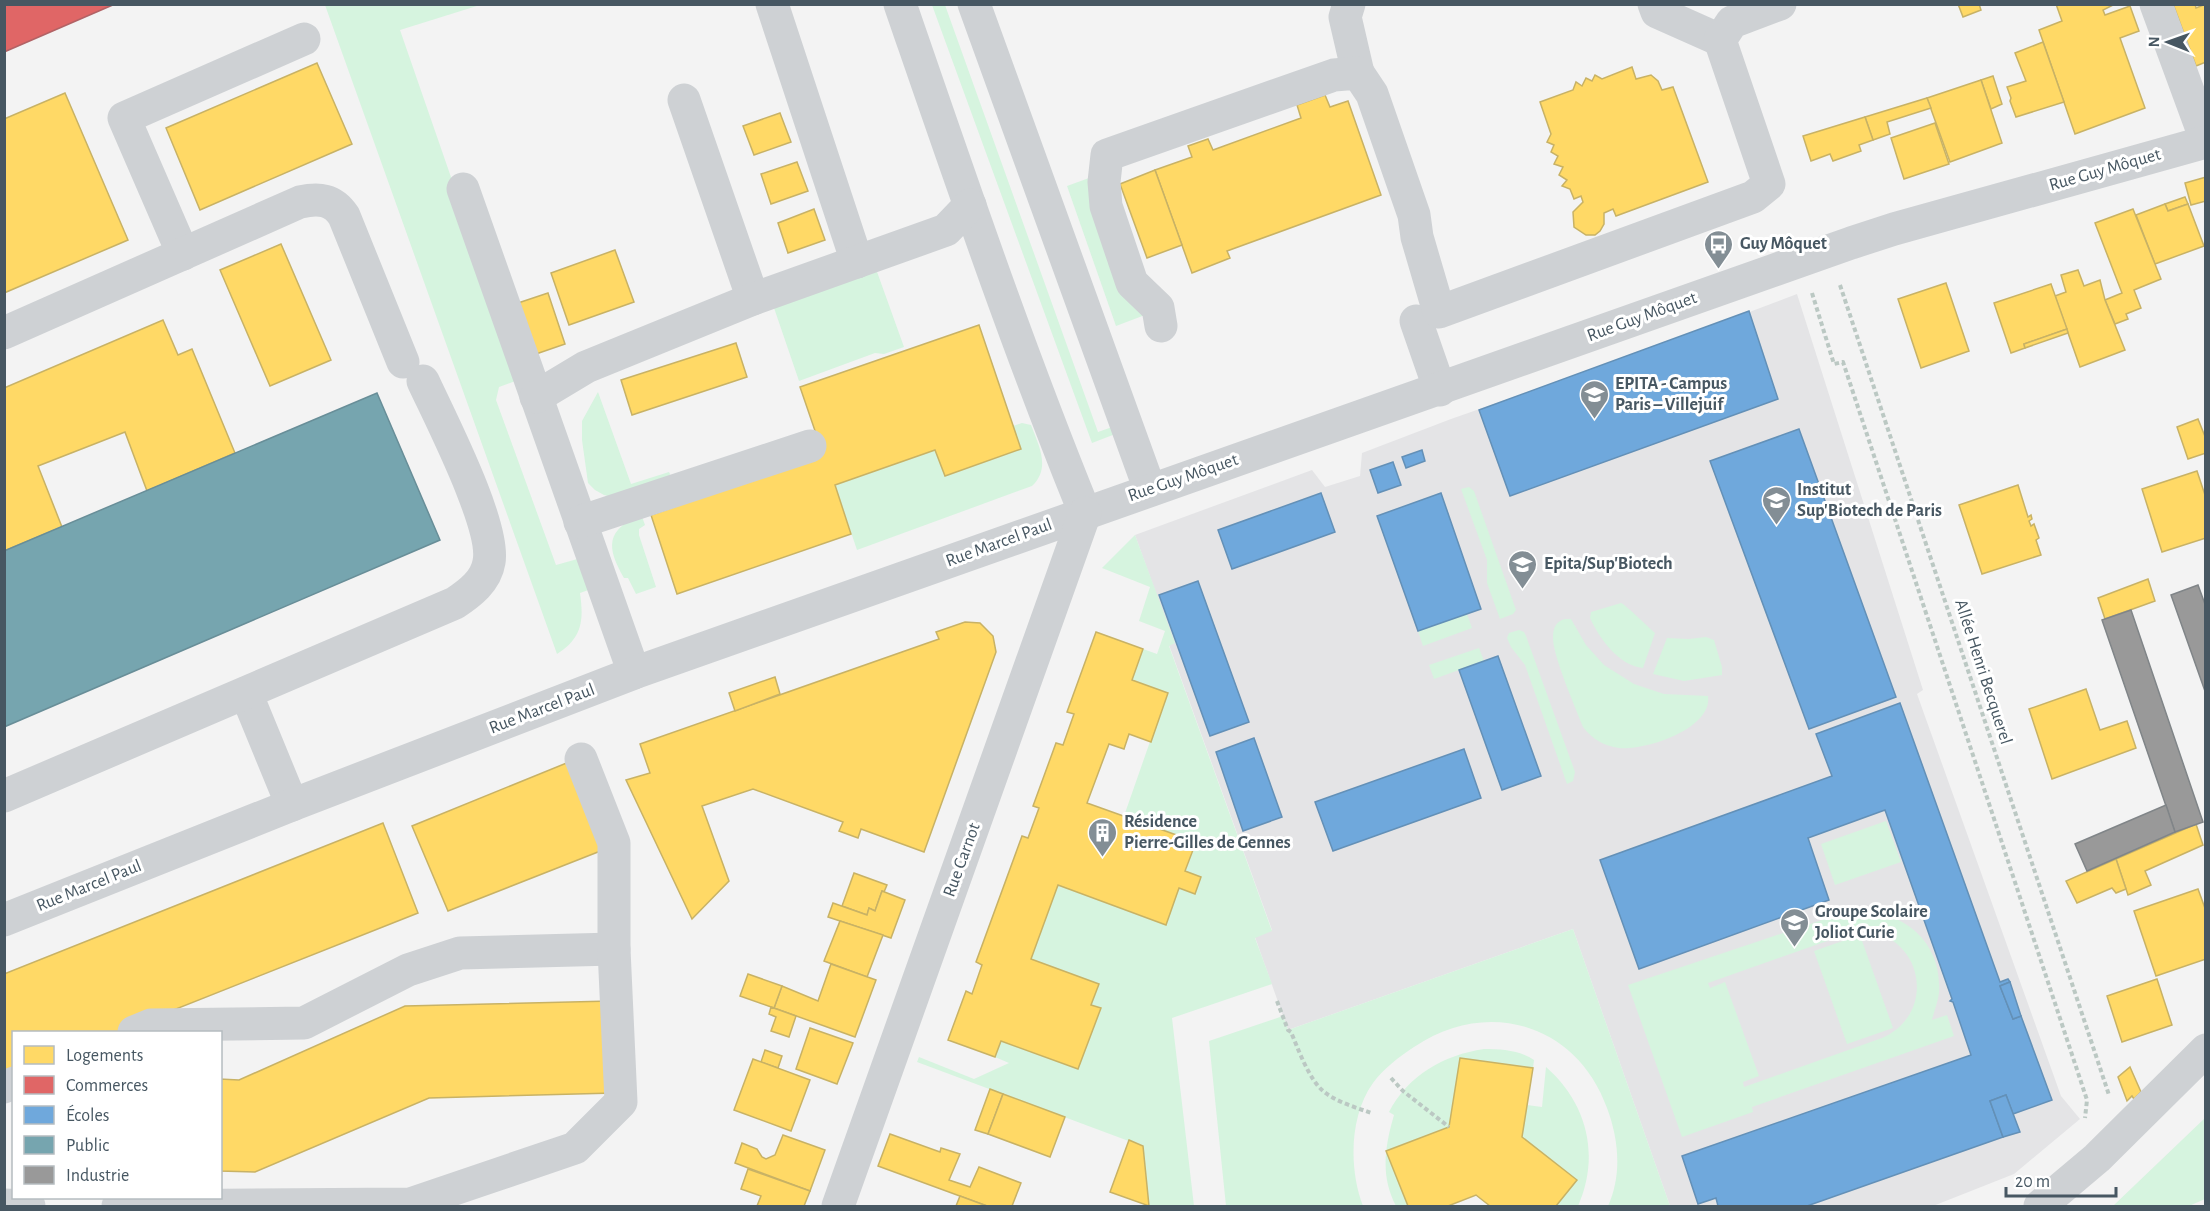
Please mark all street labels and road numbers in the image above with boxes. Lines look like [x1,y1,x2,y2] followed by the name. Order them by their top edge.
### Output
[2047,145,2163,195] street label: Rue Guy Môquet
[1585,289,1699,345] street label: Rue Guy Môquet
[1126,451,1241,505] street label: Rue Guy Môquet
[944,515,1054,571] street label: Rue Marcel Paul
[1951,597,2015,747] street label: Allée Henri Becquerel
[487,681,597,737] street label: Rue Marcel Paul
[940,820,984,899] street label: Rue Carnot
[34,857,144,915] street label: Rue Marcel Paul

